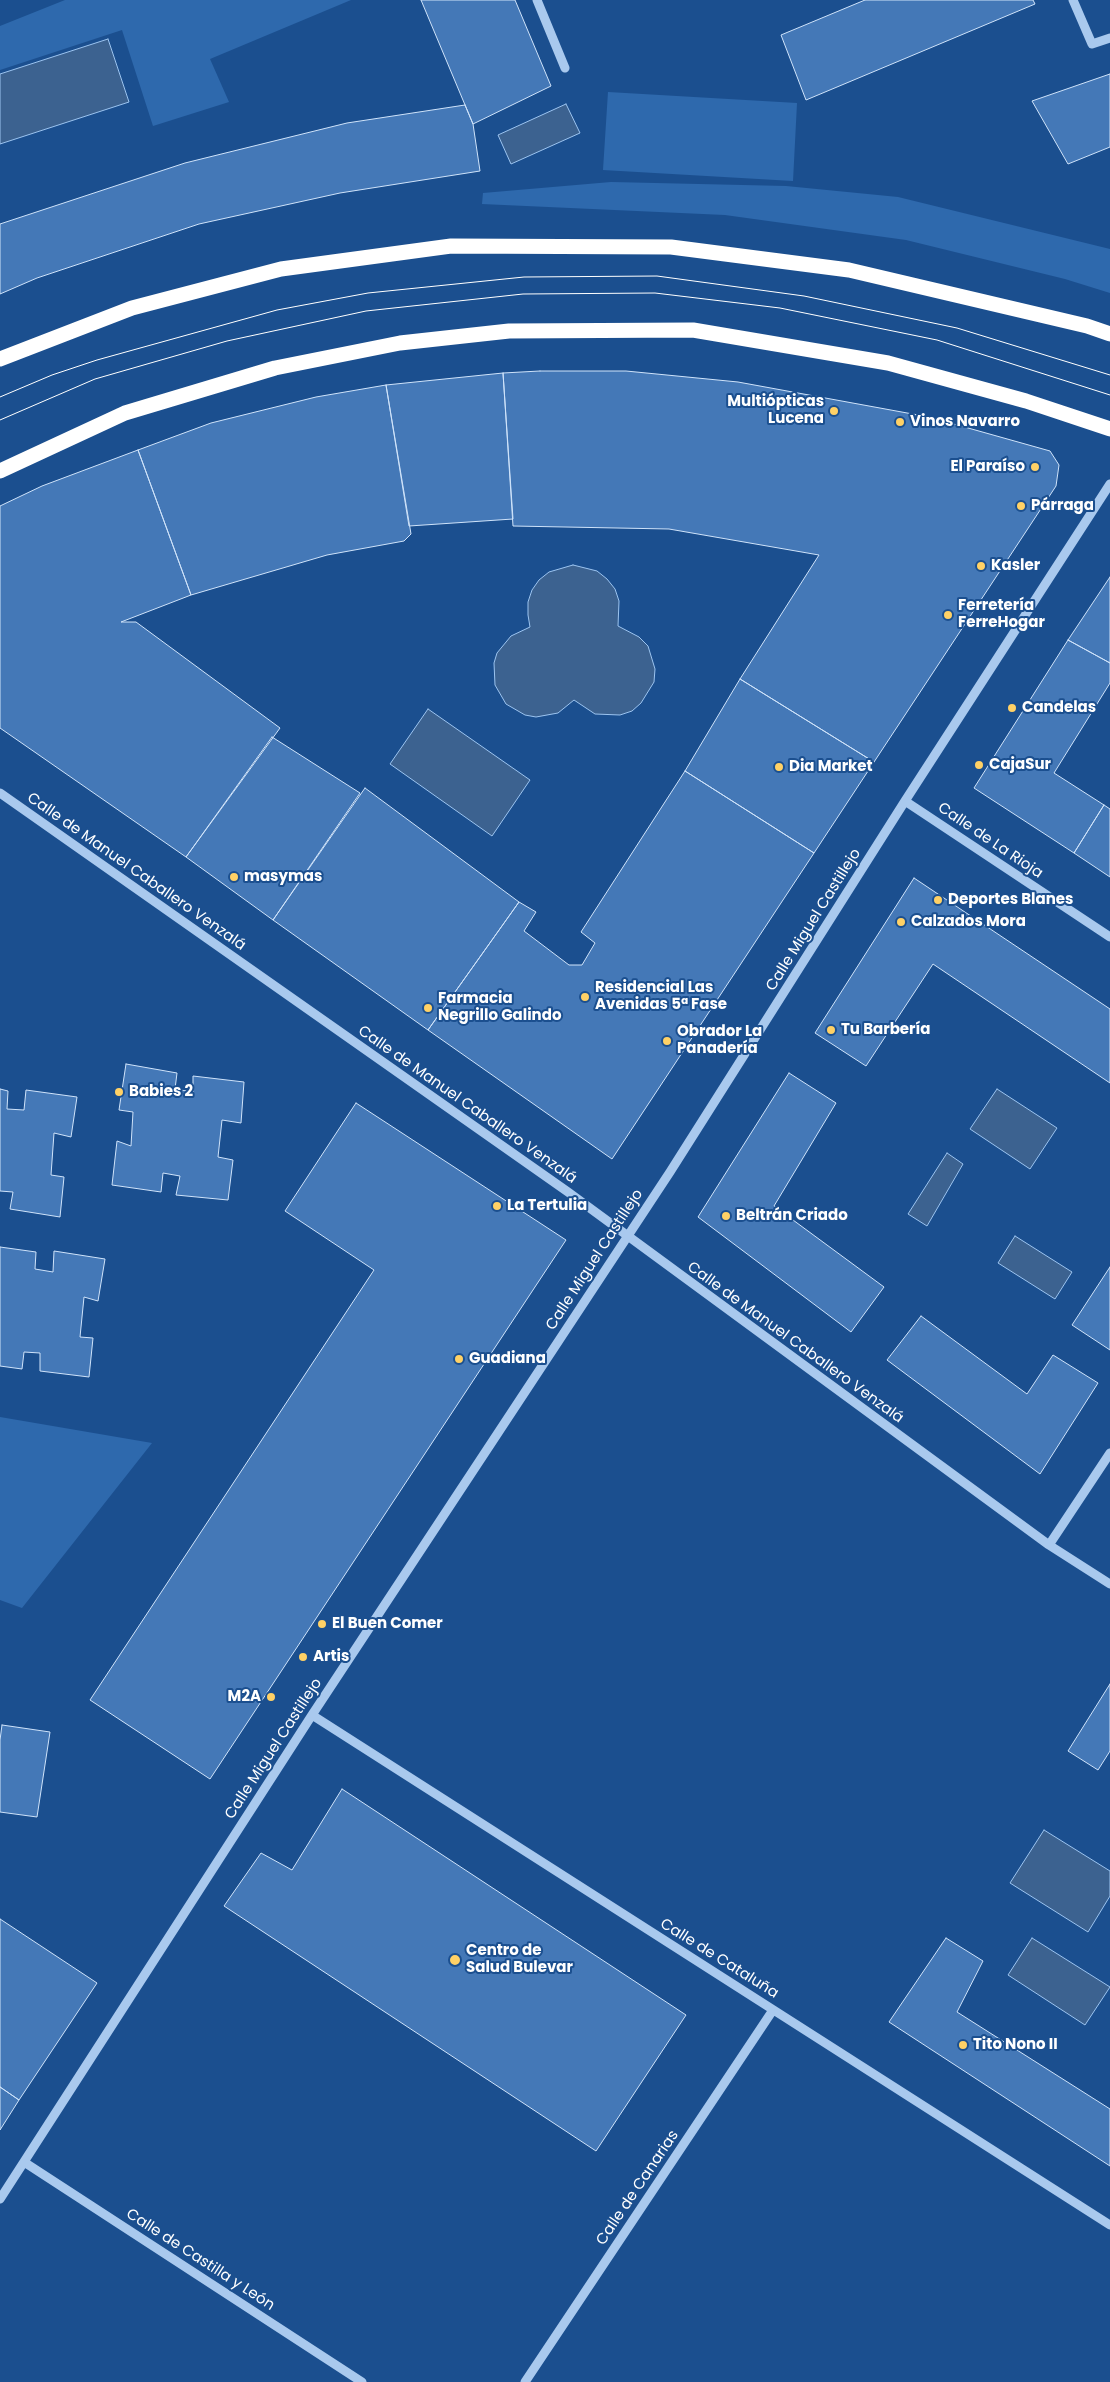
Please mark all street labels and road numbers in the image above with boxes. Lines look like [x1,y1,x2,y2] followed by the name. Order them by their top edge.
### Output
[23,789,249,955] street label: Calle de Manuel Caballero Venzalá
[934,799,1046,883] street label: Calle de La Rioja
[763,846,865,994] street label: Calle Miguel Castillejo
[354,1022,580,1188] street label: Calle de Manuel Caballero Venzalá
[543,1186,647,1334] street label: Calle Miguel Castillejo
[683,1258,907,1428] street label: Calle de Manuel Caballero Venzalá
[222,1675,326,1823] street label: Calle Miguel Castillejo
[656,1915,782,2003] street label: Calle de Cataluña
[593,2127,683,2249] street label: Calle de Canarias
[122,2205,278,2315] street label: Calle de Castilla y León

